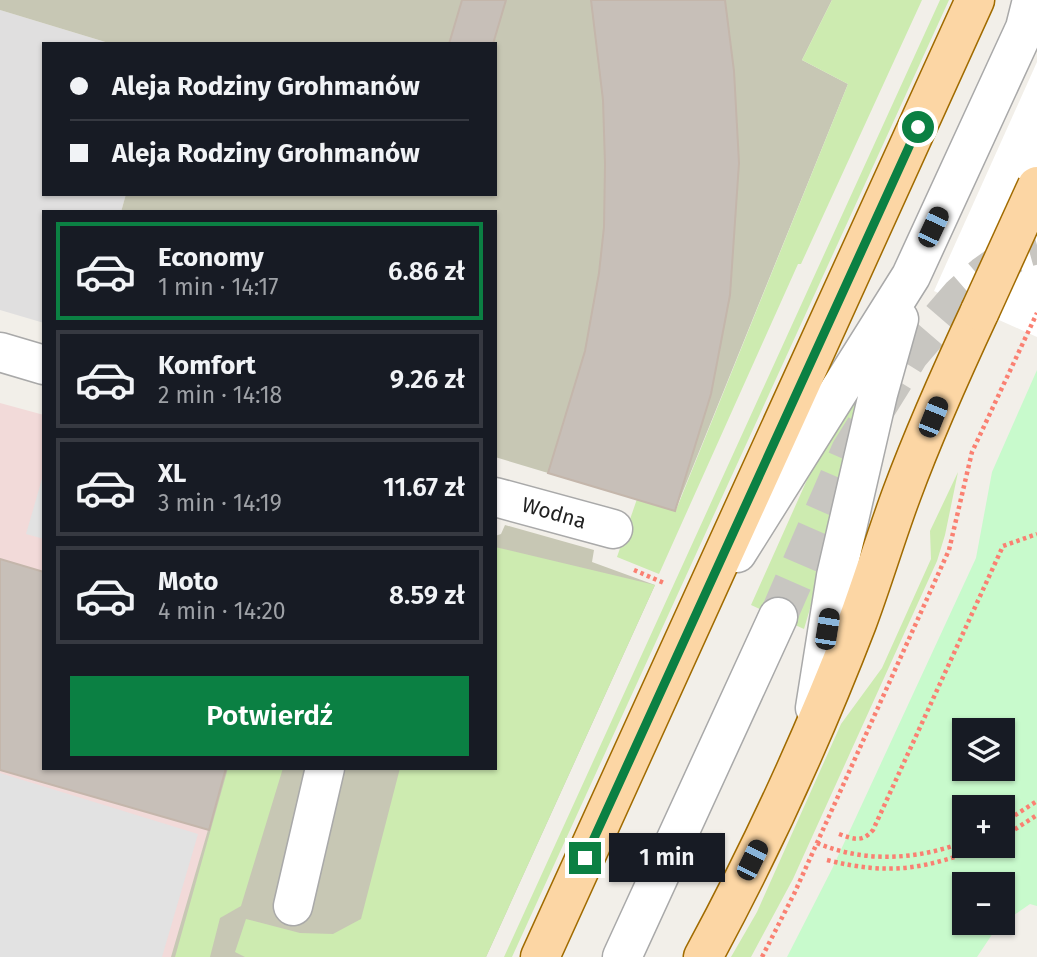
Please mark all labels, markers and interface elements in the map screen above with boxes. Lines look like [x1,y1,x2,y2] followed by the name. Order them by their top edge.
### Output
[112,71,420,102] text: Aleja Rodziny Grohmanów
[902,111,934,143] route start
[112,138,420,169] text: Aleja Rodziny Grohmanów
[915,204,952,250] car
[74,240,137,303] icon: car
[158,242,264,273] text: Economy
[388,256,465,287] text: 6.86 zł
[158,273,278,301] text: 1 min · 14:17
[74,348,137,411] icon: car
[158,350,256,381] text: Komfort
[390,364,465,395] text: 9.26 zł
[158,381,282,409] text: 2 min · 14:18
[916,394,951,440] car
[74,456,137,519] icon: car
[158,458,186,489] text: XL
[383,472,465,503] text: 11.67 zł
[158,489,282,517] text: 3 min · 14:19
[519,491,589,535] street label: Wodna
[74,564,137,627] icon: car
[158,566,218,597] text: Moto
[389,580,465,611] text: 8.59 zł
[158,597,286,625] text: 4 min · 14:20
[814,607,841,651] car
[70,676,469,756] button: Potwierdź
[952,718,1015,935] map controls
[952,718,1015,781] button: layers
[952,795,1015,858] button: +
[610,834,725,882] callout: 1 min
[734,837,771,883] car
[569,842,601,874] route end
[639,843,695,871] text: 1 min
[952,872,1015,935] button: −

